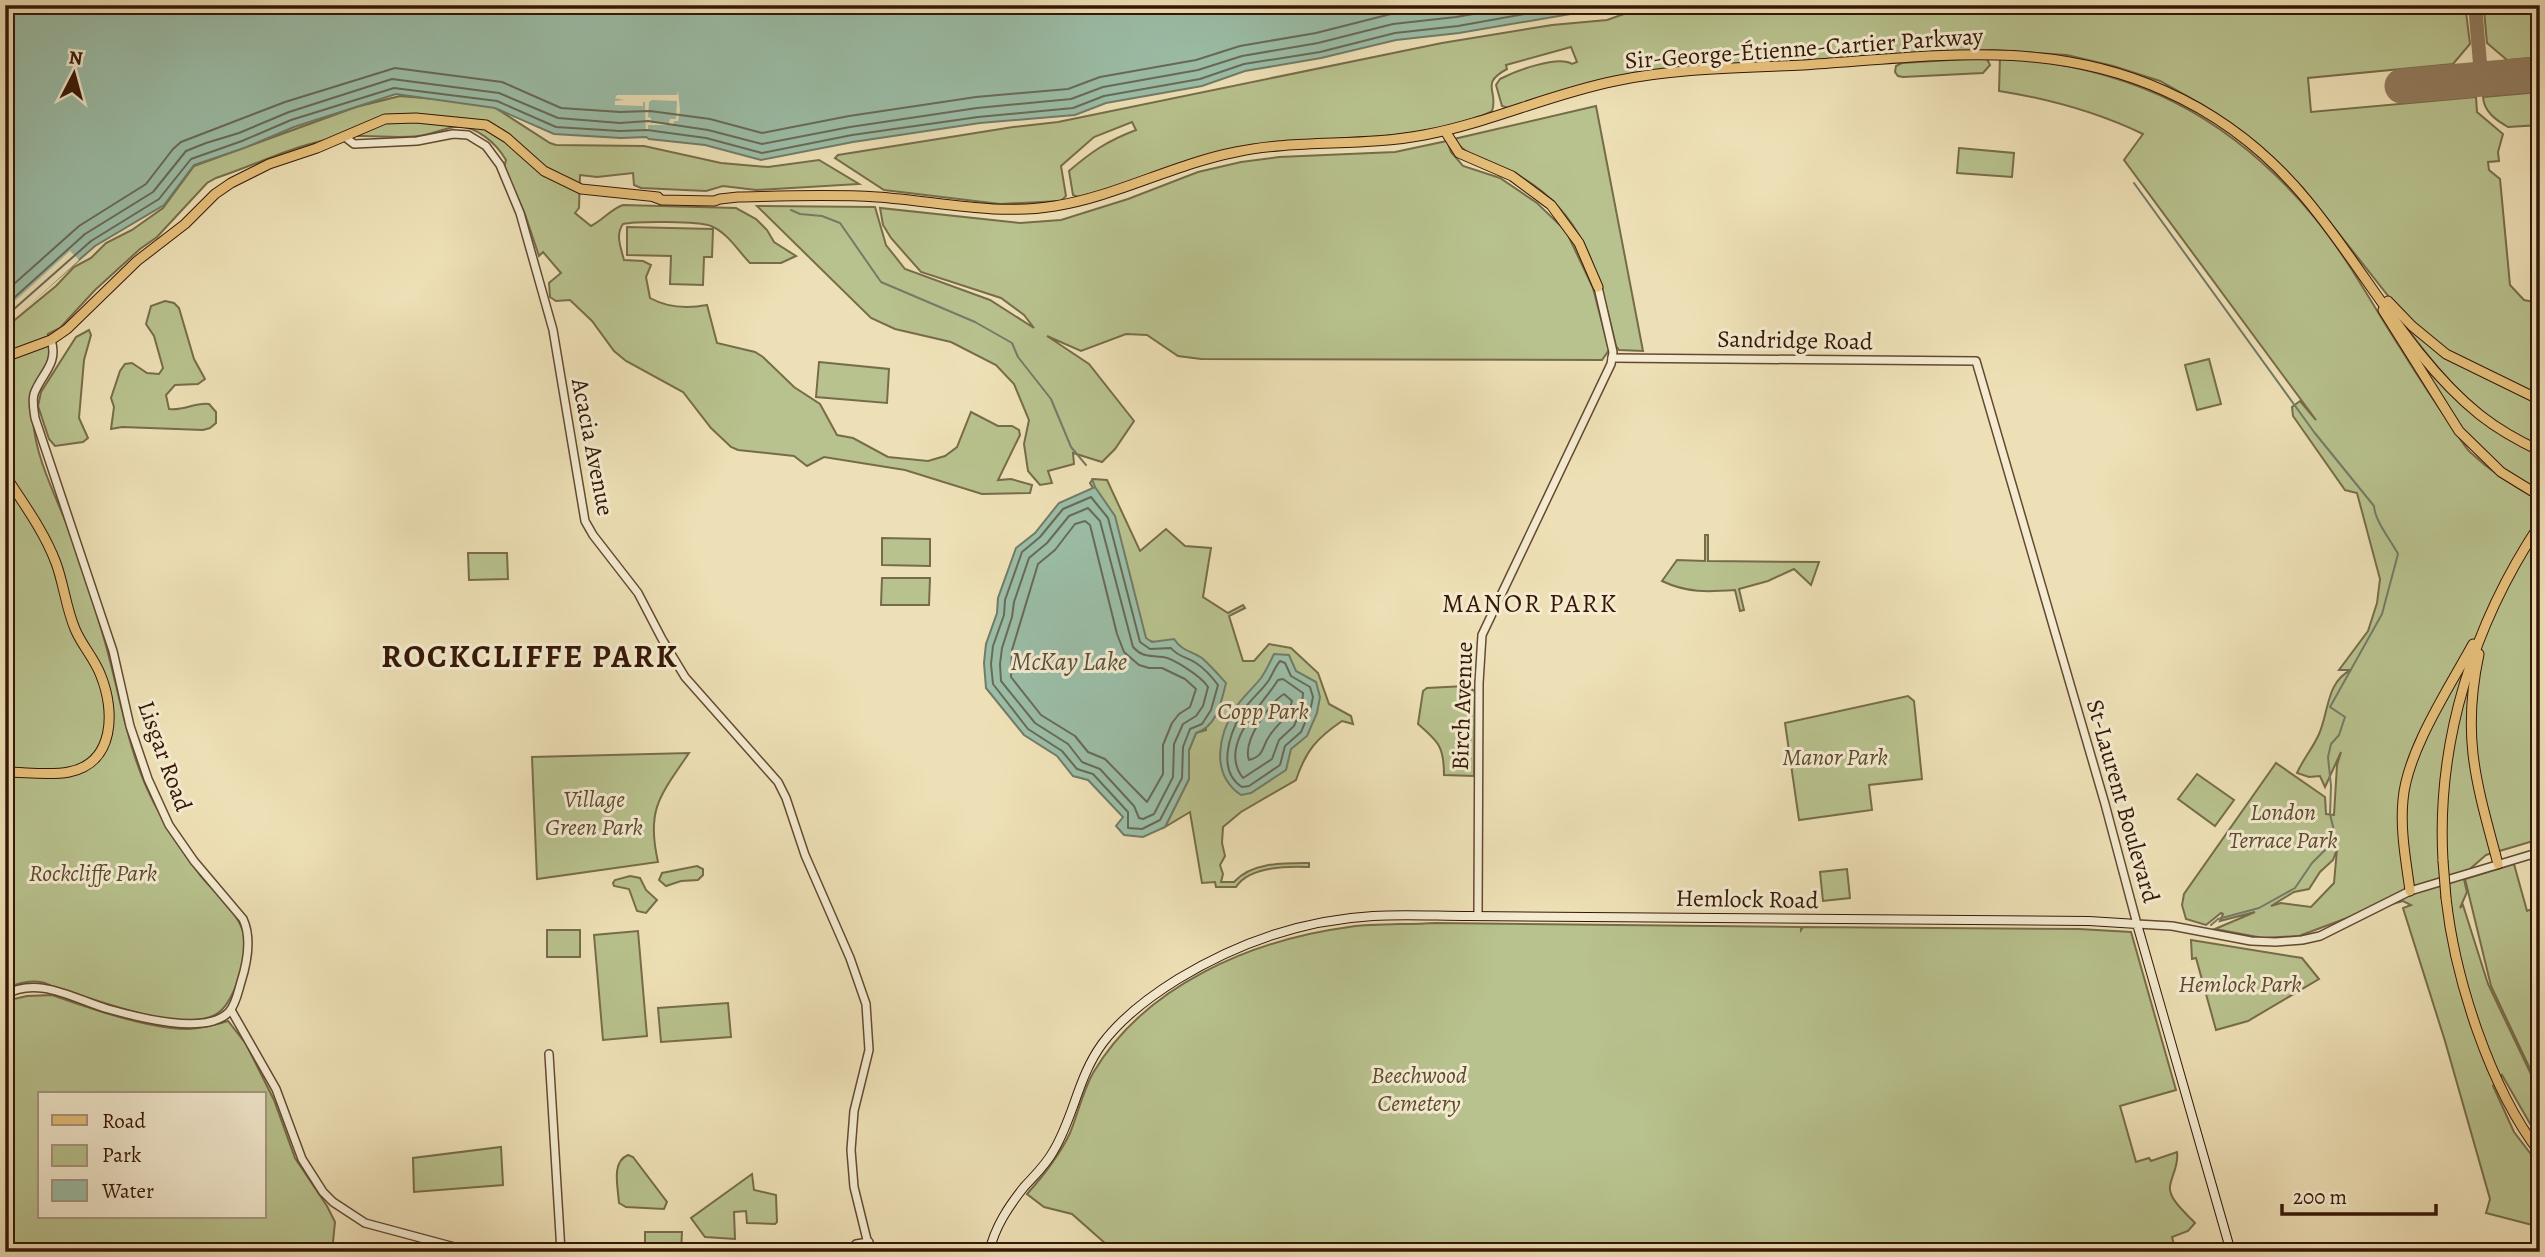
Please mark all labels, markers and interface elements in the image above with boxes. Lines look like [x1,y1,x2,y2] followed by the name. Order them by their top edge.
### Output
[1624,19,1985,76] street label: Sir-George-Étienne-Cartier Parkway
[38,38,108,108] north arrow
[67,44,84,72] text: N
[1717,323,1873,357] street label: Sandridge Road
[564,375,622,518] street label: Acacia Avenue
[1442,586,1618,621] district label: MANOR PARK
[381,634,679,678] district label: ROCKCLIFFE PARK
[1444,641,1480,771] street label: Birch Avenue
[1011,644,1127,679] water label: McKay Lake
[1217,695,1309,727] park label: Copp Park
[130,696,200,816] street label: Lisgar Road
[2079,696,2167,906] street label: St-Laurent Boulevard
[1782,741,1888,773] park label: Manor Park
[545,783,643,843] park label: Village Green Park
[2228,796,2338,856] park label: London Terrace Park
[29,857,157,889] park label: Rockcliffe Park
[1675,882,1819,916] street label: Hemlock Road
[2178,968,2302,1000] park label: Hemlock Park
[1371,1059,1467,1119] park label: Beechwood Cemetery
[38,1092,266,1218] legend
[102,1107,146,1135] text: Road
[102,1141,142,1169] text: Park
[2282,1173,2436,1217] scale bar
[101,1177,154,1205] text: Water
[2293,1183,2347,1211] text: 200 m

